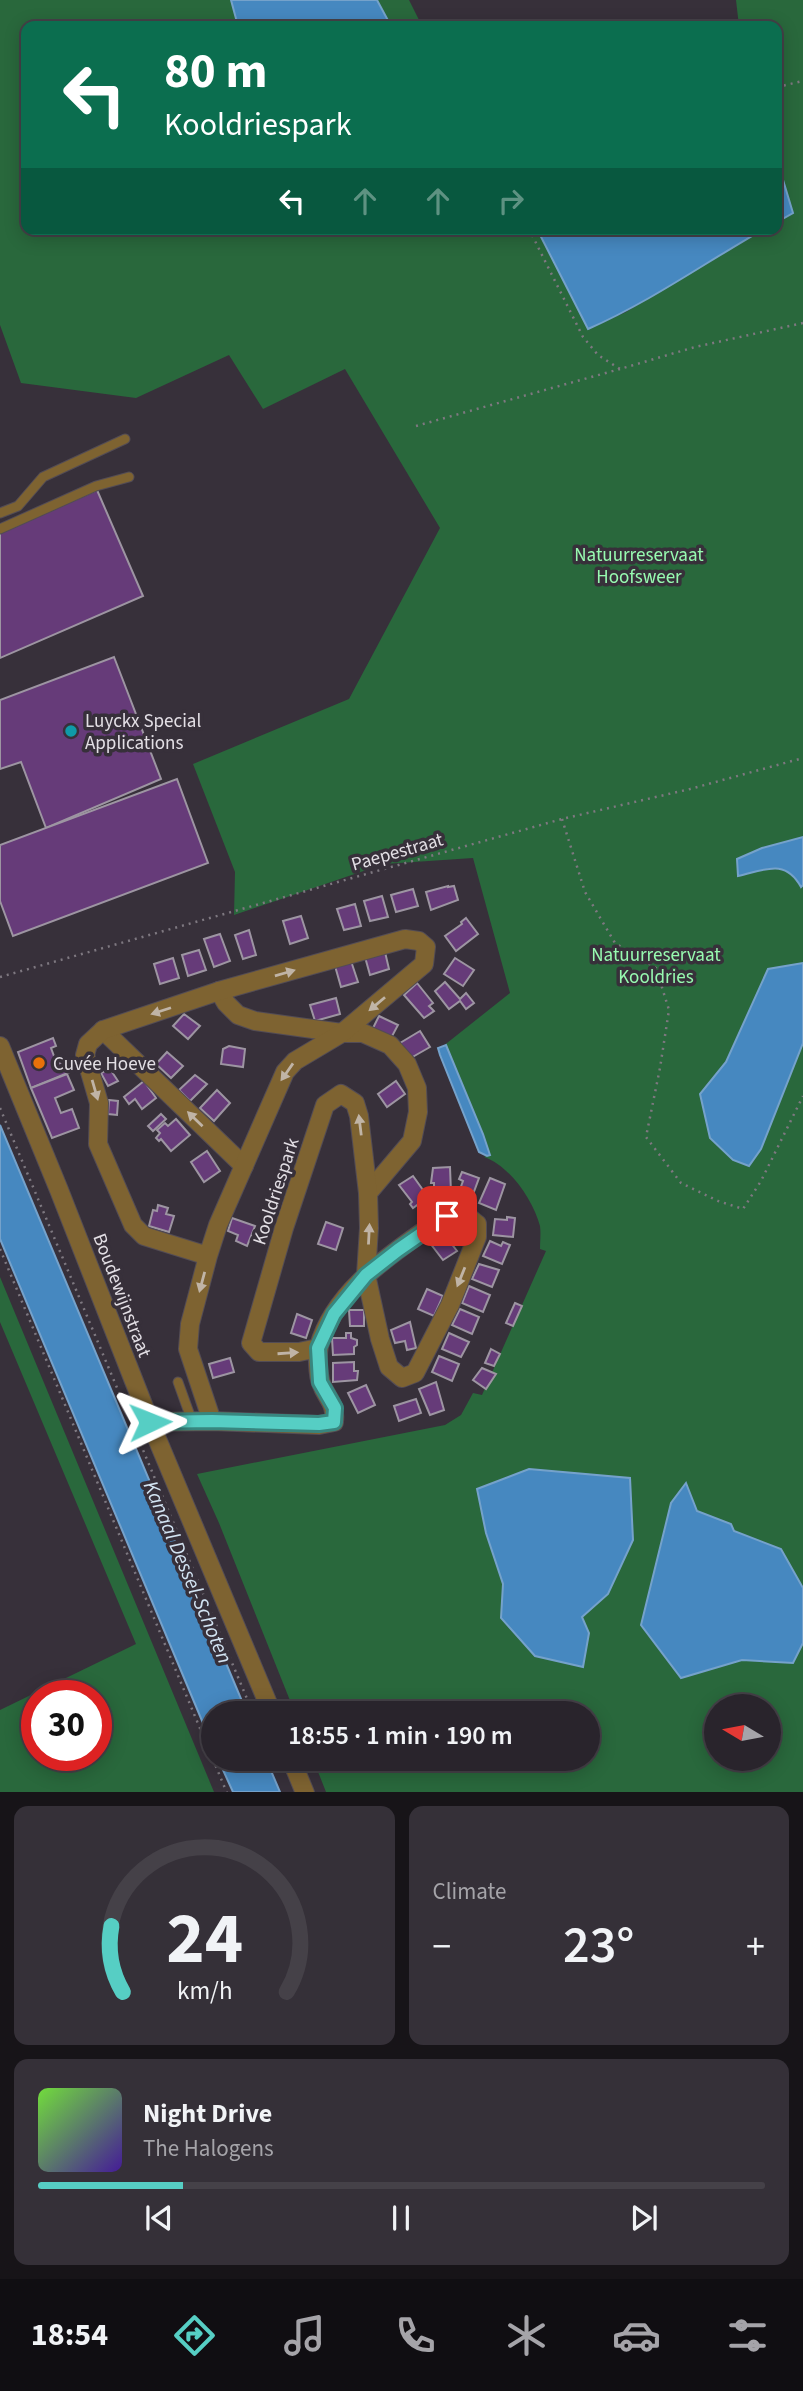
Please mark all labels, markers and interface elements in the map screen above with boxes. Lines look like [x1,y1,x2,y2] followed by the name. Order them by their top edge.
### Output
[164,37,268,107] text: 80 m
[49,49,140,140] icon: left
[164,102,352,148] text: Kooldriespark
[273,182,311,220] icon: left
[346,182,384,220] icon: ahead
[419,182,457,220] icon: ahead
[492,182,530,220] icon: right
[574,542,704,591] park label: Natuurreservaat Hoofsweer
[85,708,201,757] place label: Luyckx Special Applications
[63,723,79,739] marker: Luyckx Special Applications
[348,826,447,878] street label: Paepestraat
[591,942,721,991] park label: Natuurreservaat Kooldries
[275,967,296,977] one-way arrow
[368,996,386,1012] one-way arrow
[150,1006,171,1017] one-way arrow
[53,1051,156,1078] place label: Cuvée Hoeve
[31,1055,47,1071] marker: Cuvée Hoeve
[281,1062,294,1082] one-way arrow
[91,1080,101,1101] one-way arrow
[187,1111,204,1127] one-way arrow
[354,1114,365,1136] one-way arrow
[246,1134,307,1249] street label: Kooldriespark
[417,1186,477,1246] pin
[428,1197,466,1235] icon: arrive
[363,1223,374,1245] one-way arrow
[86,1230,158,1362] street label: Boudewijnstraat
[455,1267,466,1288] one-way arrow
[196,1271,207,1293] one-way arrow
[277,1347,299,1358] one-way arrow
[113,1385,187,1459] position arrow
[136,1476,240,1668] water label: Kanaal Dessel-Schoten
[21,1680,112,1771] speed limit sign: 30
[704,1694,780,1771] north arrow
[704,1694,781,1771] map controls
[288,1717,513,1754] text: 18:55 · 1 min · 190 m
[433,1875,506,1908] text: Climate
[166,1887,243,1991] text: 24
[563,1909,634,1983] text: 23°
[433,1920,451,1974] text: −
[746,1920,765,1974] text: +
[177,1972,232,2008] text: km/h
[143,2095,272,2132] text: Night Drive
[143,2132,274,2165] text: The Halogens
[140,2199,178,2237] icon: previous
[382,2199,420,2237] icon: pause
[625,2199,663,2237] icon: next
[170,2311,219,2360] icon: directions
[280,2311,329,2360] icon: music
[391,2311,440,2360] icon: phone
[502,2311,551,2360] icon: climate
[612,2311,661,2360] icon: car
[723,2311,772,2360] icon: filters
[31,2312,108,2358] text: 18:54

